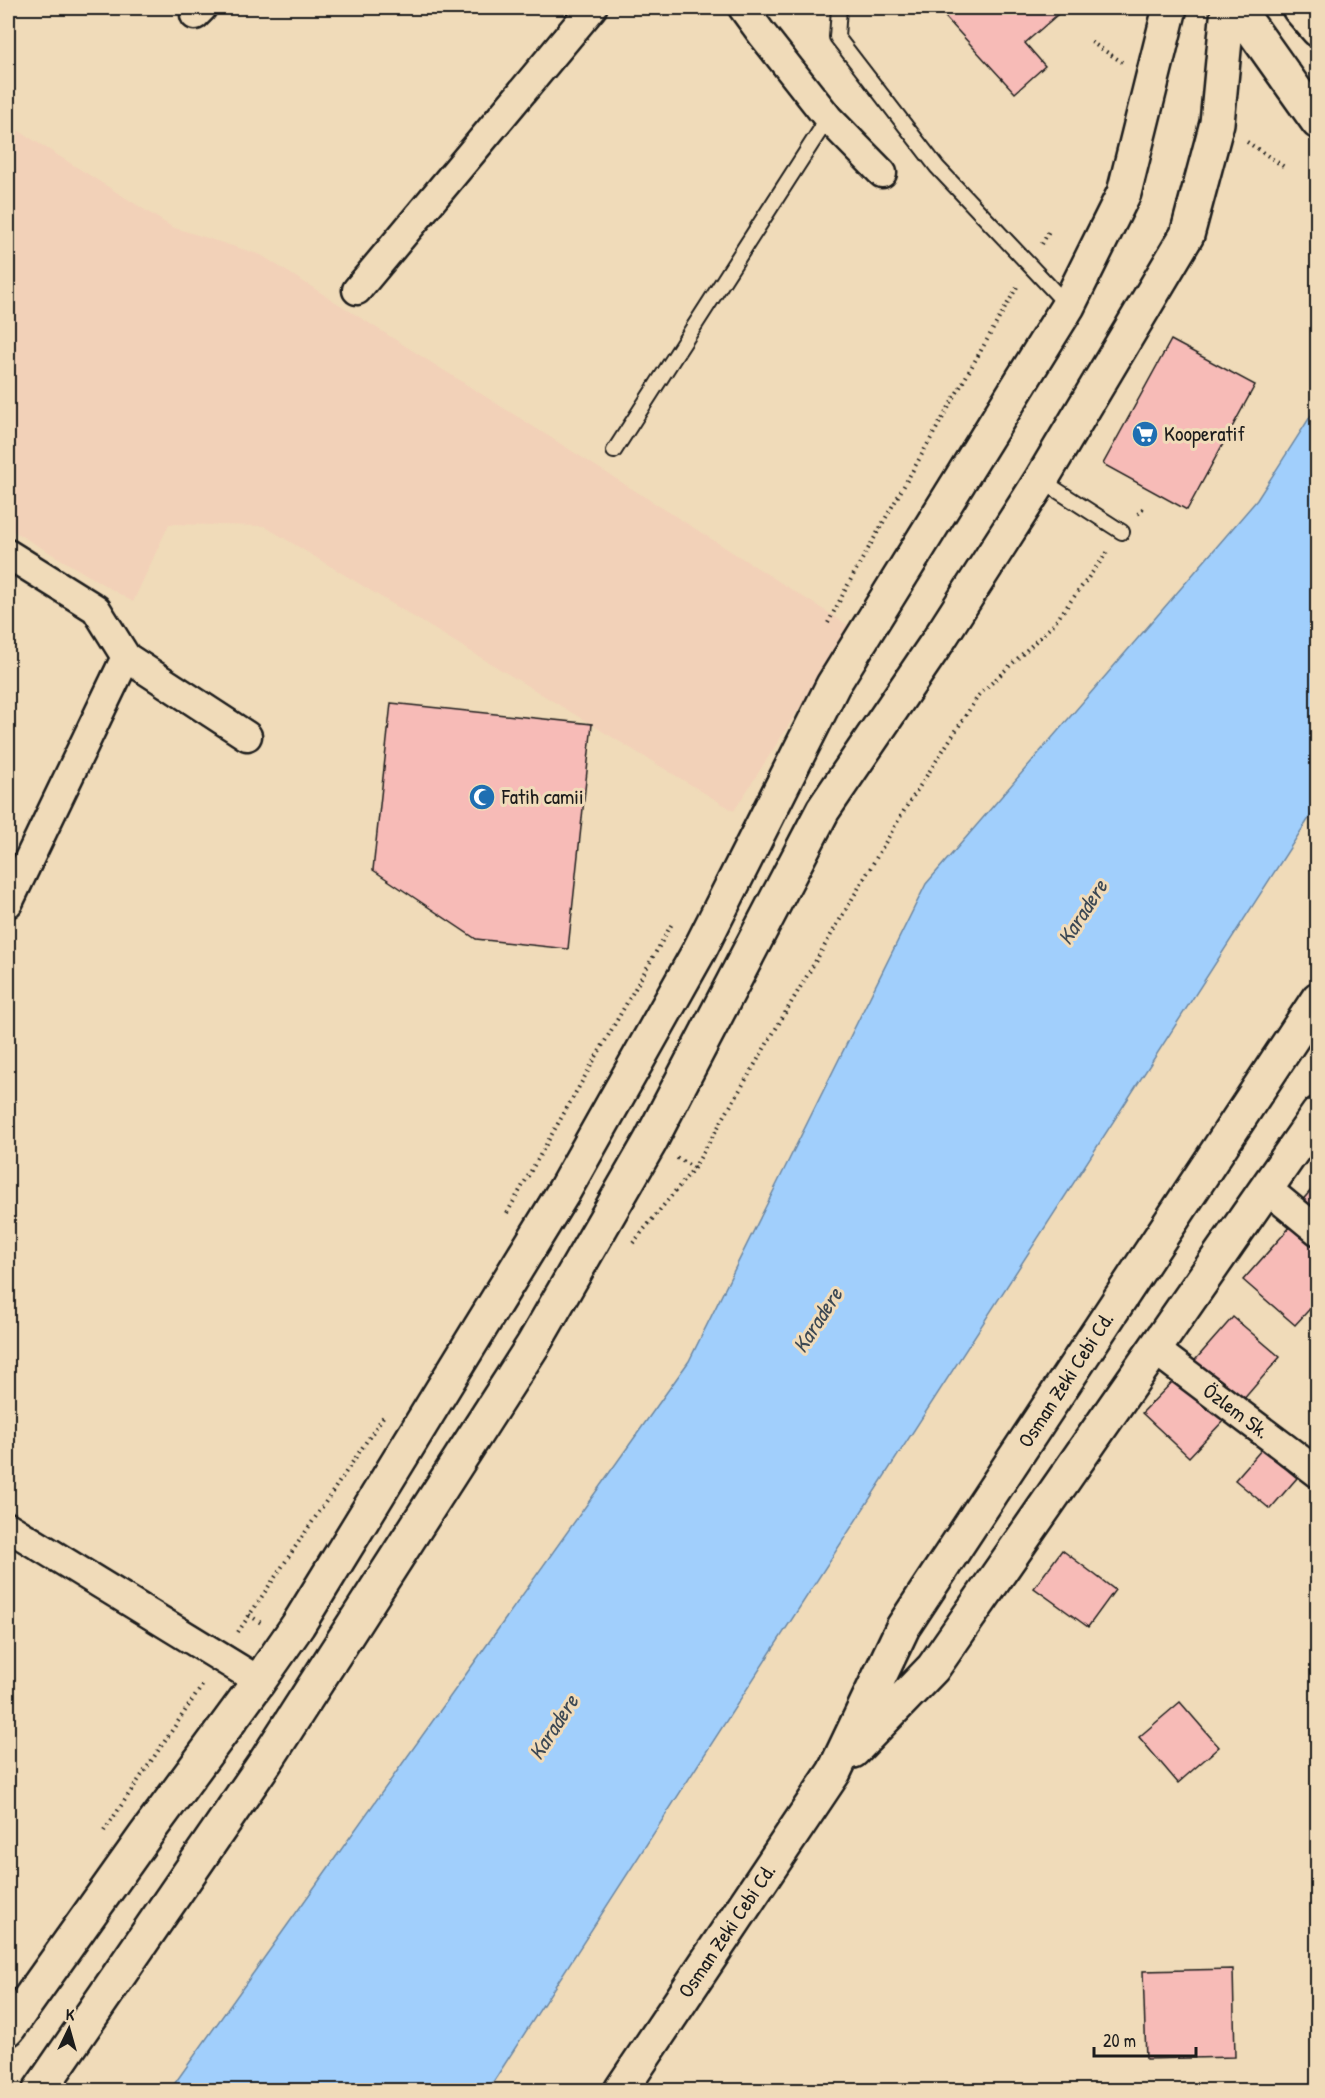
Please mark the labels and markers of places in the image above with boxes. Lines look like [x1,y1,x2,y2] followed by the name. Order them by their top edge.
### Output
[1130,419,1160,449] supermarket icon: Kooperatif
[1164,419,1245,448] place label: Kooperatif
[467,782,497,812] mosque icon: Fatih camii
[501,782,584,811] place label: Fatih camii

